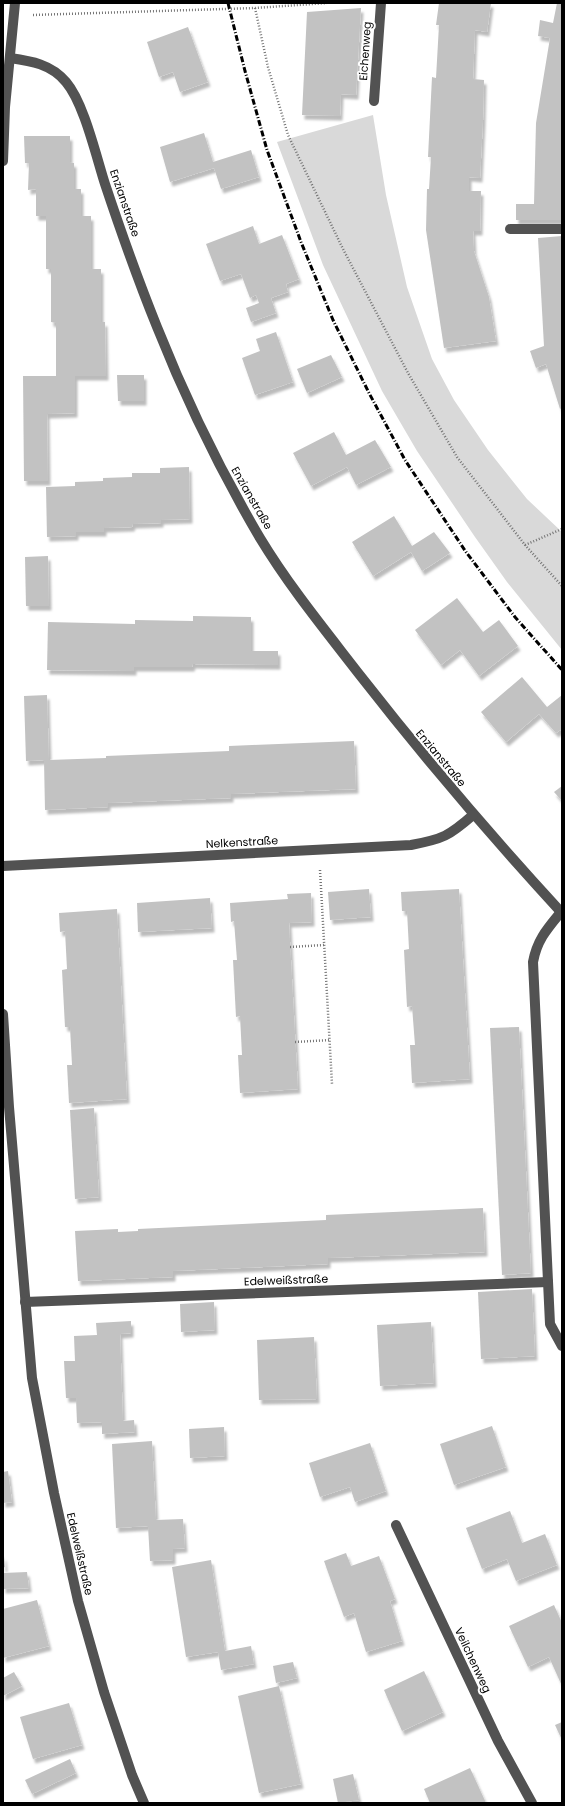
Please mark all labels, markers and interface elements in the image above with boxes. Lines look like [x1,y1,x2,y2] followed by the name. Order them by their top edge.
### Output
[355,21,375,81] street label: Eichenweg
[106,167,144,239] street label: Enzianstraße
[227,463,277,533] street label: Enzianstraße
[412,726,470,790] street label: Enzianstraße
[205,832,279,852] street label: Nelkenstraße
[244,1271,329,1289] street label: Edelweißstraße
[63,1511,97,1597] street label: Edelweißstraße
[451,1625,495,1695] street label: Veilchenweg

